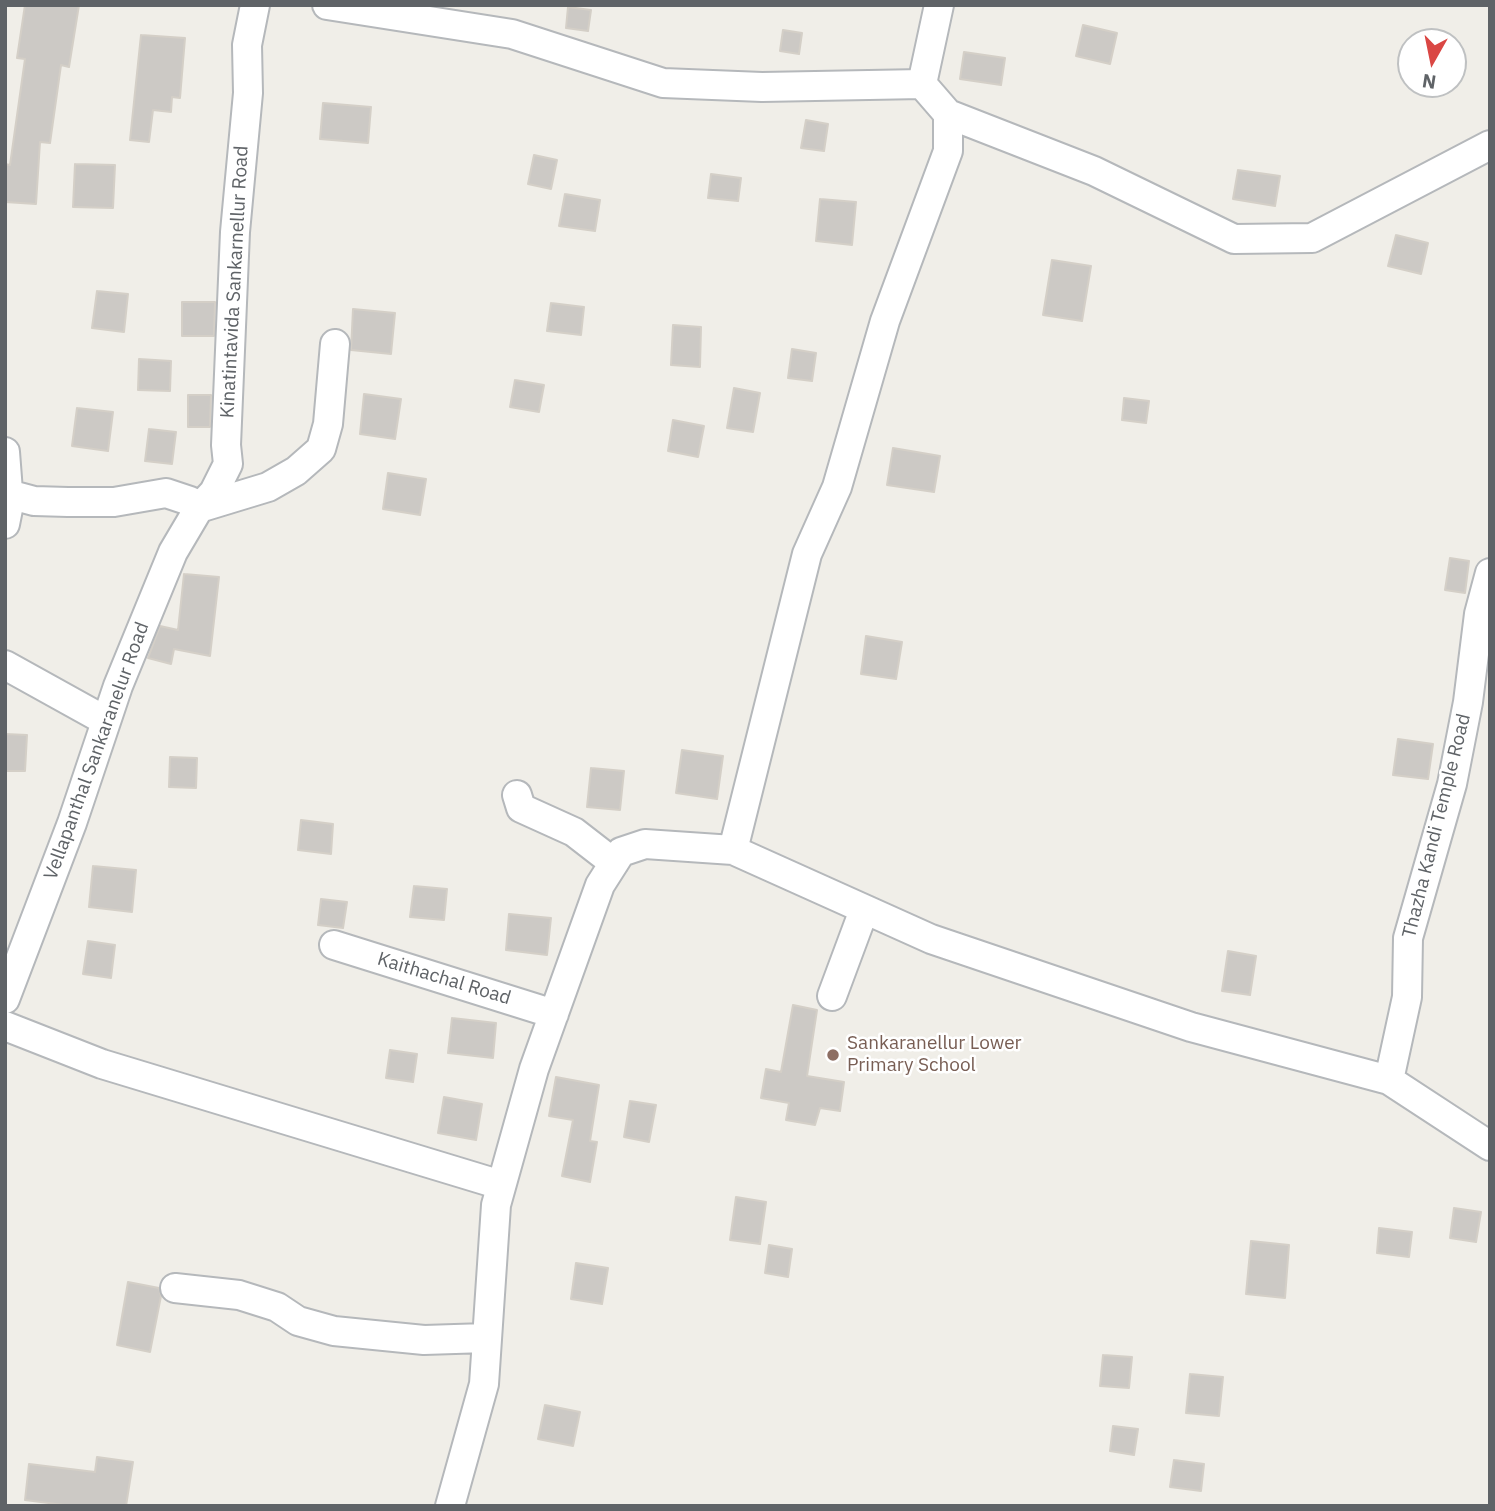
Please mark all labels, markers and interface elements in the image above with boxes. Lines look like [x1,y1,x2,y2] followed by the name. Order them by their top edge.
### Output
[1397,28,1467,98] north arrow
[1420,69,1438,95] text: N
[216,145,254,419] street label: Kinatintavida Sankarnellur Road
[40,619,154,883] street label: Vellapanthal Sankaranelur Road
[1398,711,1476,941] street label: Thazha Kandi Temple Road
[375,948,513,1010] street label: Kaithachal Road
[847,1033,1022,1077] place label: Sankaranellur Lower Primary School
[825,1047,841,1063] marker: Sankaranellur Lower Primary School

